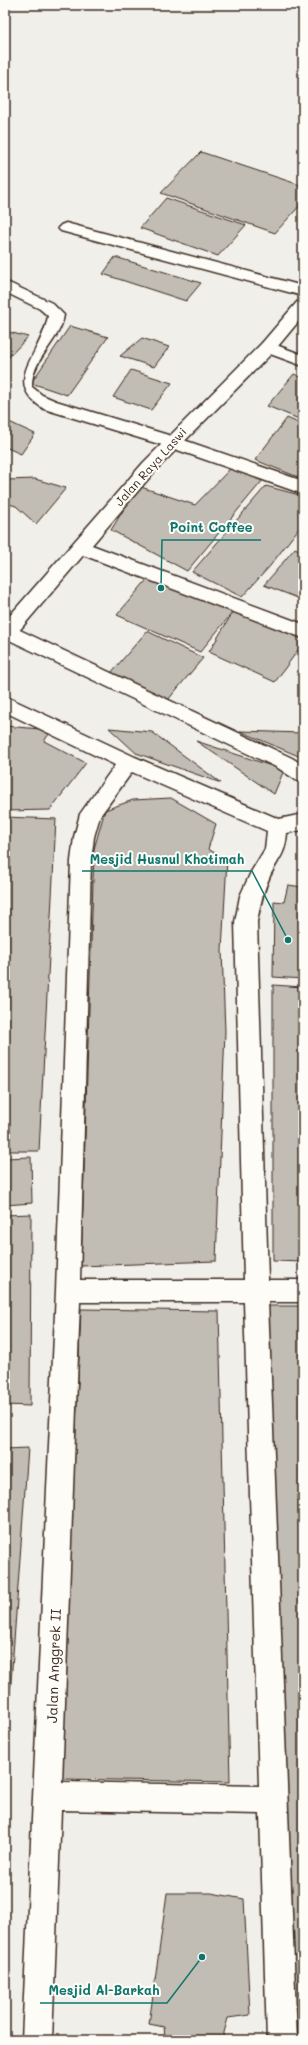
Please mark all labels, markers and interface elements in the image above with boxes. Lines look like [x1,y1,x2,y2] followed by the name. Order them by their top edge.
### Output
[111,424,190,509] street label: Jalan Raya Laswi
[162,515,261,540] callout: Point Coffee
[169,518,253,535] text: Point Coffee
[82,846,252,871] callout: Mesjid Husnul Khotimah
[90,850,245,867] text: Mesjid Husnul Khotimah
[42,1608,65,1723] street label: Jalan Anggrek II
[40,1978,167,2003] callout: Mesjid Al-Barkah
[48,1981,160,1998] text: Mesjid Al-Barkah

